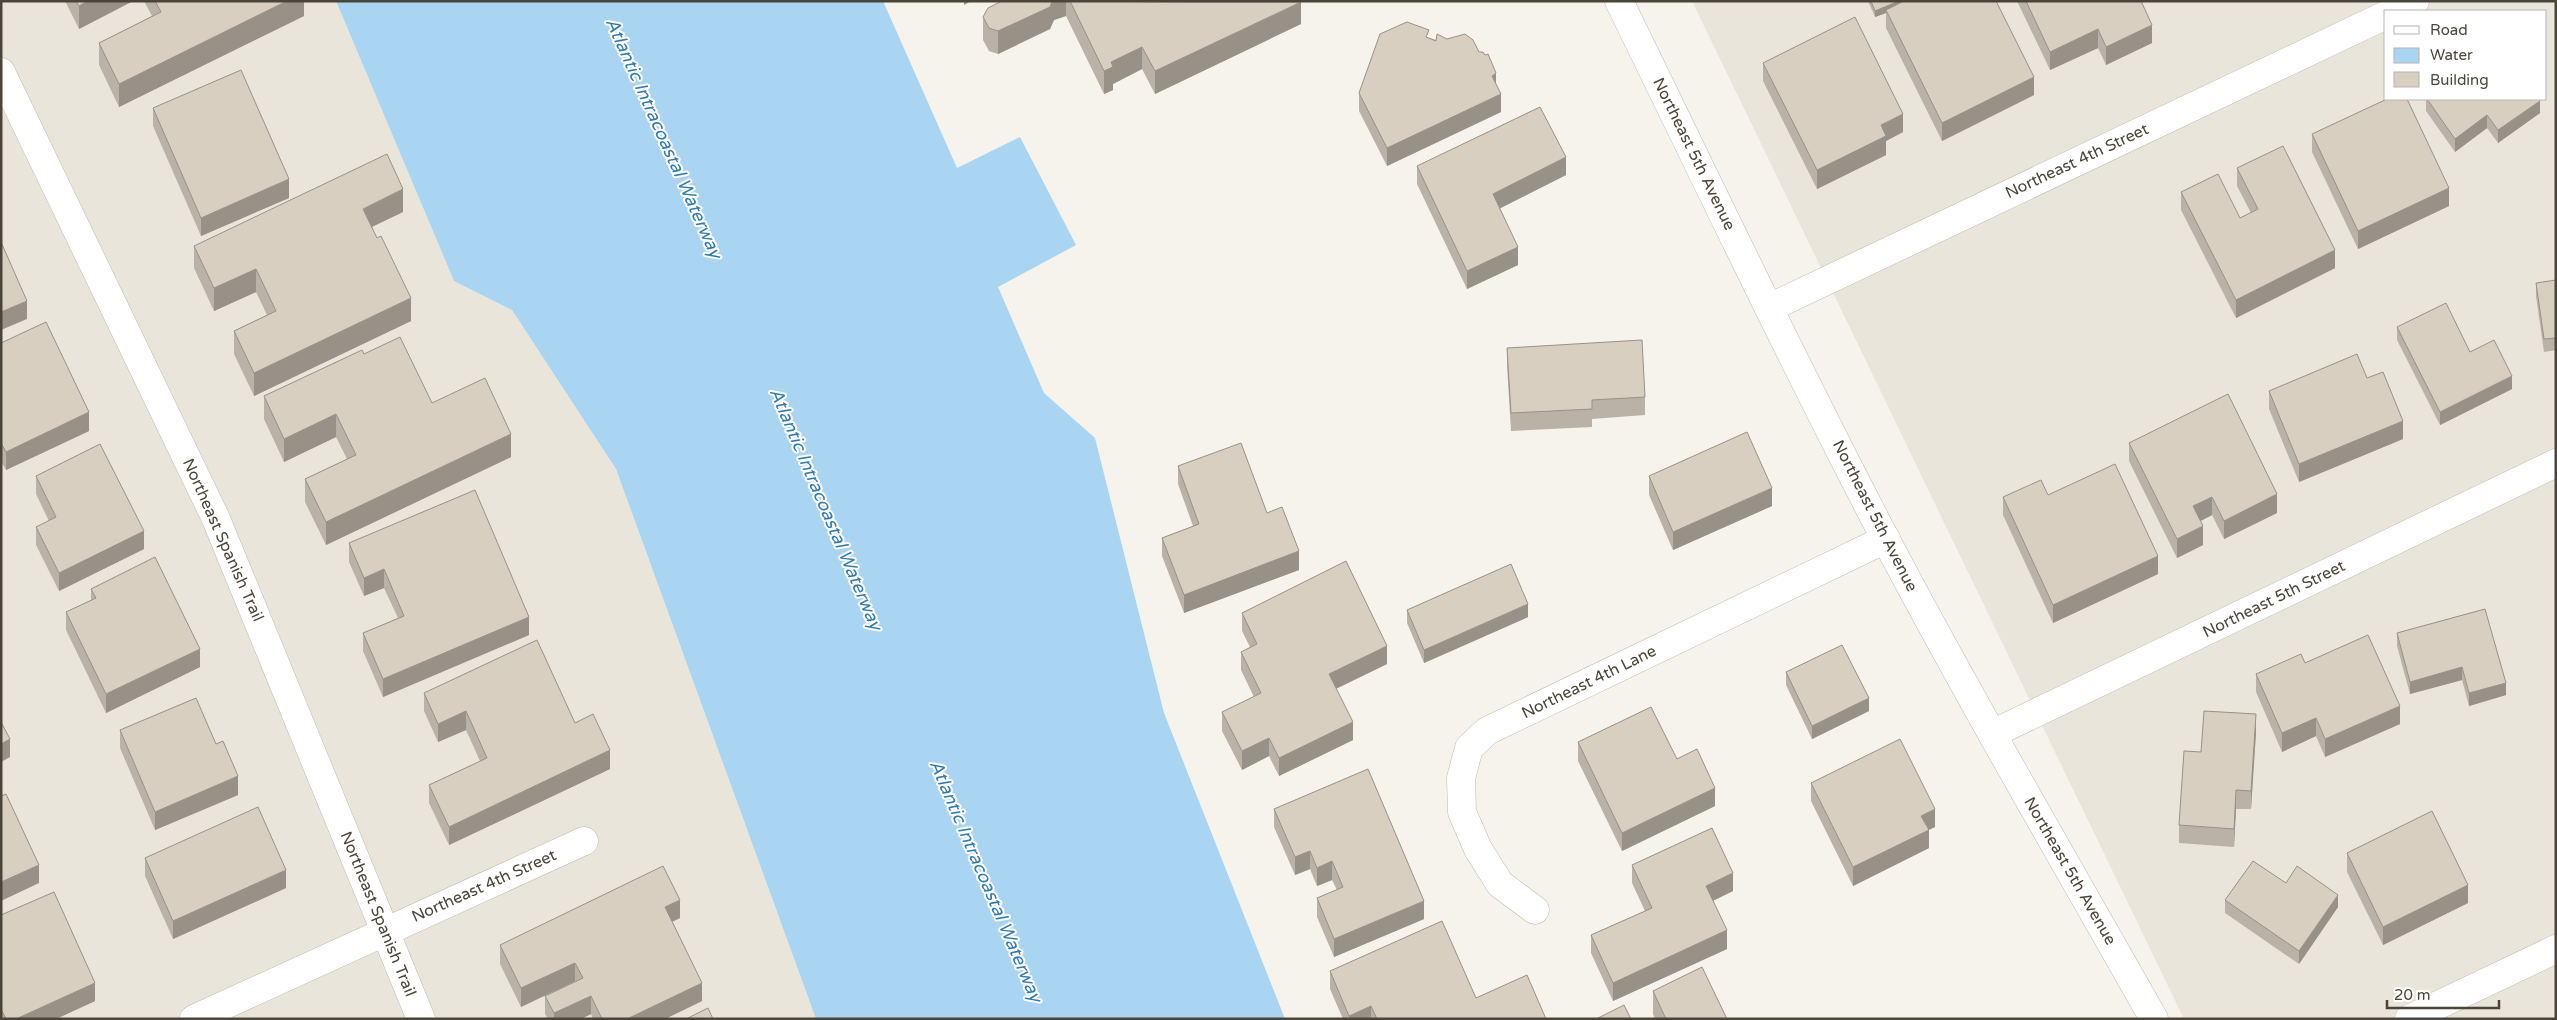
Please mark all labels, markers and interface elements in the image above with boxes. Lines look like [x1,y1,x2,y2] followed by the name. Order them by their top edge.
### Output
[2384,10,2547,100] legend
[601,14,728,264] water label: Atlantic Intracoastal Waterway
[2430,21,2468,39] text: Road
[2430,46,2473,64] text: Water
[2430,71,2489,89] text: Building
[1648,74,1740,234] street label: Northeast 5th Avenue
[2002,119,2152,203] street label: Northeast 4th Street
[765,385,888,635] water label: Atlantic Intracoastal Waterway
[1828,437,1922,595] street label: Northeast 5th Avenue
[178,455,268,625] street label: Northeast Spanish Trail
[2199,556,2349,642] street label: Northeast 5th Street
[1518,641,1660,723] street label: Northeast 4th Lane
[925,757,1048,1007] water label: Atlantic Intracoastal Waterway
[2019,793,2121,949] street label: Northeast 5th Avenue
[336,829,420,999] street label: Northeast Spanish Trail
[409,845,559,927] street label: Northeast 4th Street
[2387,978,2500,1010] scale bar
[2394,986,2431,1004] text: 20 m

